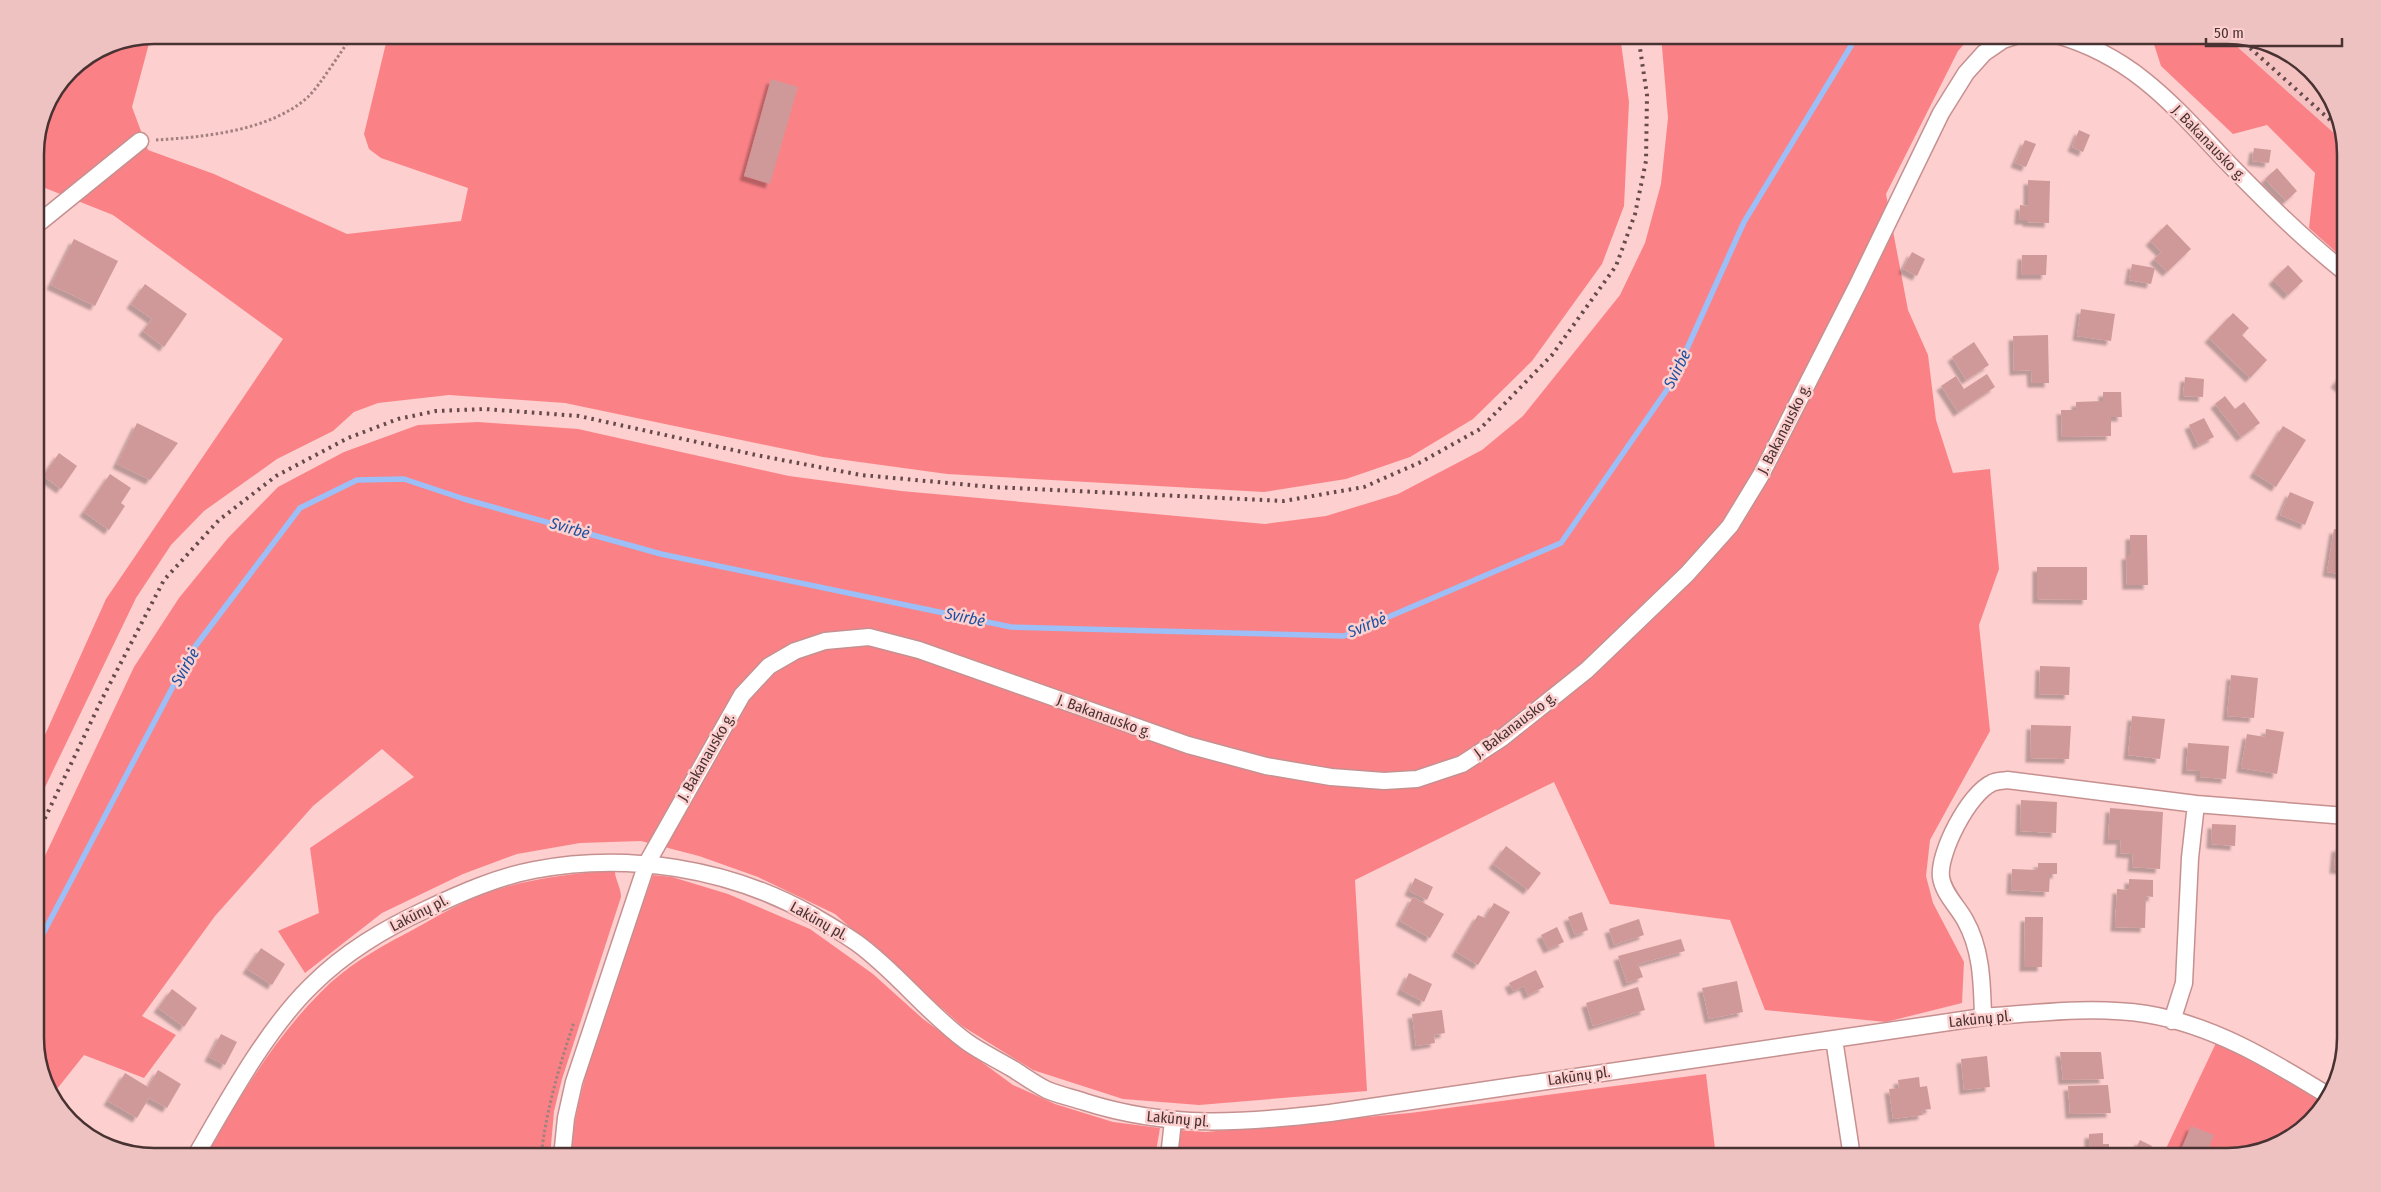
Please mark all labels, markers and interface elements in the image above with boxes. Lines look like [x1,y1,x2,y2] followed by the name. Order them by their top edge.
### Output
[2206,15,2342,47] scale bar
[2214,24,2244,42] text: 50 m
[2168,101,2250,185] street label: J. Bakanausko g.
[1659,346,1695,392] water label: Svirbė
[1754,381,1814,477] street label: J. Bakanausko g.
[547,513,592,543] water label: Svirbė
[942,603,987,631] water label: Svirbė
[1344,608,1390,642] water label: Svirbė
[166,644,204,690] water label: Svirbė
[1470,688,1560,762] street label: J. Bakanausko g.
[1055,691,1153,741] street label: J. Bakanausko g.
[674,710,738,804] street label: J. Bakanausko g.
[387,891,451,935] street label: Lakūnų pl.
[787,898,851,944] street label: Lakūnų pl.
[1948,1007,2012,1031] street label: Lakūnų pl.
[1547,1063,1611,1089] street label: Lakūnų pl.
[1146,1107,1210,1131] street label: Lakūnų pl.

